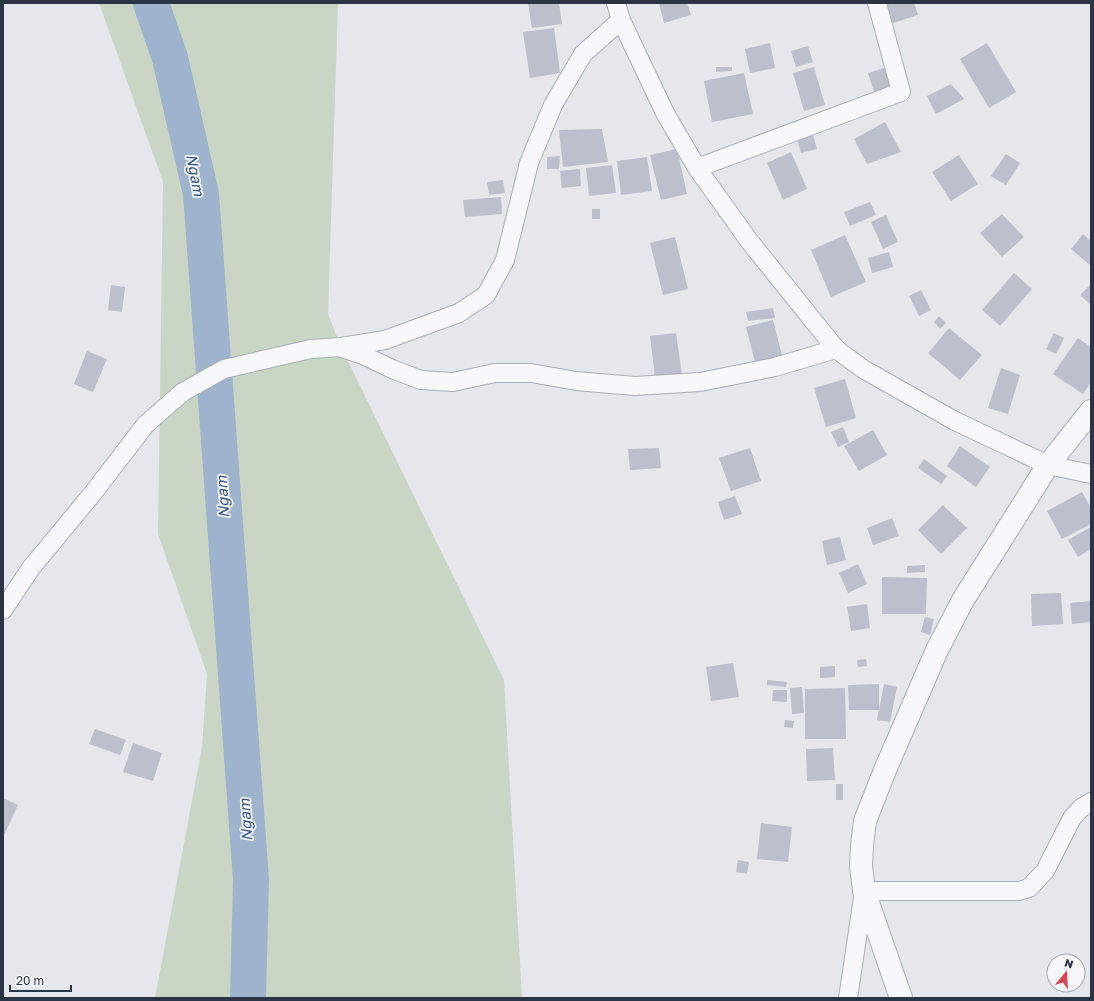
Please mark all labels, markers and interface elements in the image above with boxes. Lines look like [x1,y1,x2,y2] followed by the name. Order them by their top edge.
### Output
[182,152,209,198] water label: Ngam
[211,475,233,519] water label: Ngam
[234,798,256,842] water label: Ngam
[1046,953,1086,993] north arrow
[1063,956,1075,970] text: N
[10,967,71,993] scale bar
[16,973,44,988] text: 20 m

